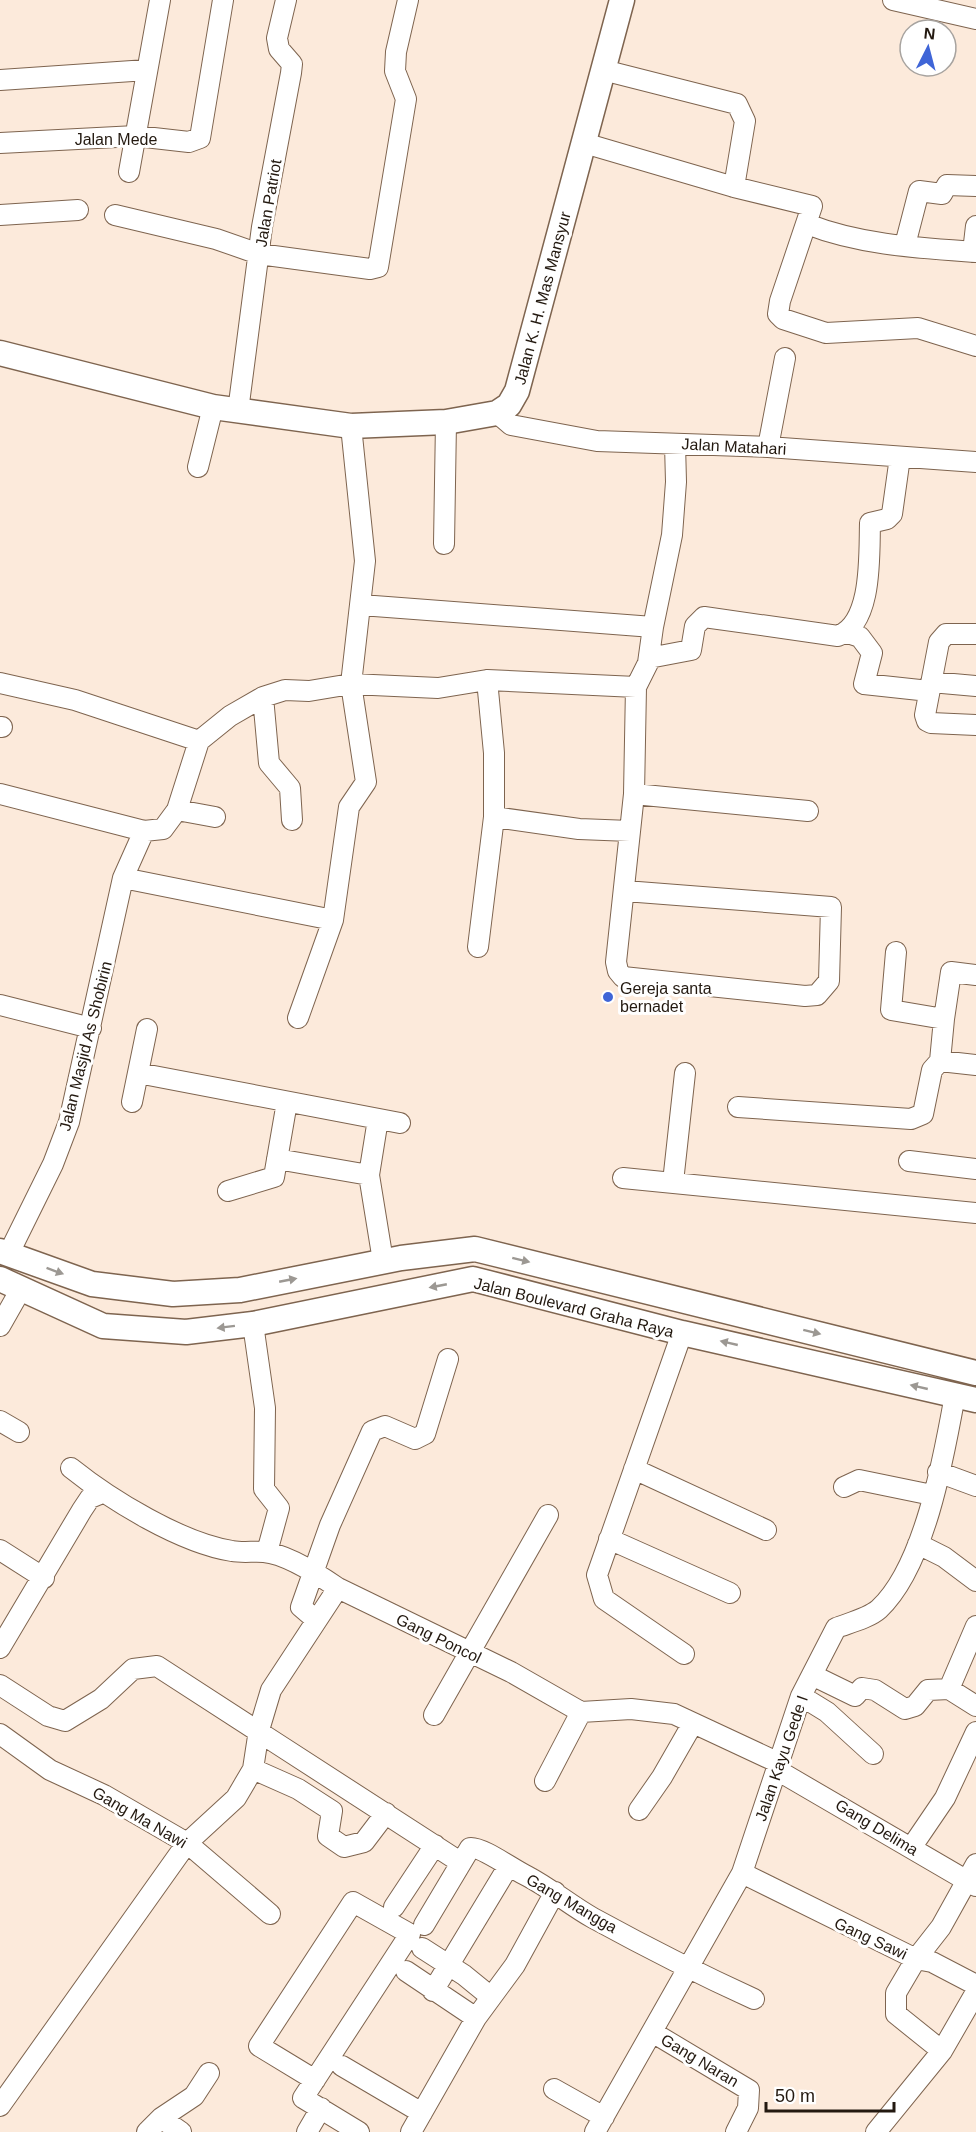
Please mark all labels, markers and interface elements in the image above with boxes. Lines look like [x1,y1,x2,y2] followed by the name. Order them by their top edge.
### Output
[898,18,958,78] north arrow
[923,25,936,43] text: N
[75,131,157,148] street label: Jalan Mede
[252,157,285,248] street label: Jalan Patriot
[511,209,574,387] street label: Jalan K. H. Mas Mansyur
[681,435,787,458] street label: Jalan Matahari
[56,959,115,1133] street label: Jalan Masjid As Shobirin
[620,980,712,1015] place label: Gereja santa bernadet
[601,990,615,1004] marker: Gereja santa bernadet
[511,1256,530,1266] one-way arrow
[46,1266,64,1276] one-way arrow
[472,1274,676,1341] street label: Jalan Boulevard Graha Raya
[279,1275,297,1285] one-way arrow
[428,1282,447,1292] one-way arrow
[216,1323,235,1332] one-way arrow
[803,1328,821,1338] one-way arrow
[720,1338,738,1348] one-way arrow
[910,1381,928,1391] one-way arrow
[393,1611,484,1666] street label: Gang Poncol
[752,1693,811,1823] street label: Jalan Kayu Gede I
[90,1784,190,1851] street label: Gang Ma Nawi
[832,1796,921,1859] street label: Gang Delima
[524,1871,620,1936] street label: Gang Mangga
[832,1914,910,1963] street label: Gang Sawi
[658,2031,741,2090] street label: Gang Naran
[766,2075,894,2113] scale bar
[775,2086,815,2106] text: 50 m

